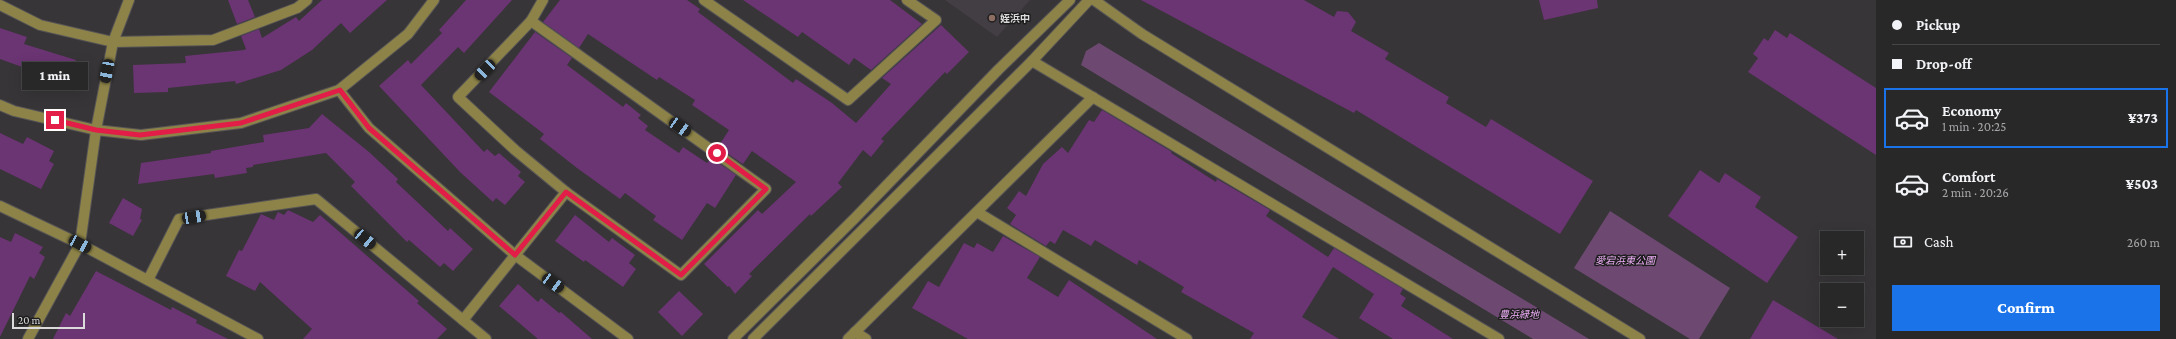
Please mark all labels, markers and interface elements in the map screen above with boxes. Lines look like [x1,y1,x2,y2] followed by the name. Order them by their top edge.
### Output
[987,13,997,23] marker: 姪浜中
[1000,13,1030,24] place label: 姪浜中
[1916,17,1960,33] text: Pickup
[1916,56,1972,72] text: Drop-off
[472,57,498,83] car
[99,58,115,84] car
[22,62,88,90] callout: 1 min
[40,68,70,83] text: 1 min
[1894,100,1930,136] icon: car
[1942,103,2001,119] text: Economy
[2128,110,2158,126] text: ¥373
[46,111,64,129] route end
[667,115,693,139] car
[1942,119,2006,134] text: 1 min · 20:25
[708,144,726,162] route start
[1894,166,1930,202] icon: car
[1942,169,1996,185] text: Comfort
[2126,176,2158,192] text: ¥503
[1942,185,2009,200] text: 2 min · 20:26
[181,209,207,225] car
[352,227,378,251] car
[1820,231,1864,327] map controls
[1820,231,1864,275] button: +
[1892,231,1914,253] icon: cash
[67,233,93,255] car
[1924,234,1954,250] text: Cash
[2127,235,2160,250] text: 260 m
[1595,255,1657,266] park label: 愛宕浜東公園
[540,271,566,295] car
[1820,283,1864,327] button: −
[1892,285,2160,331] button: Confirm
[1499,309,1540,320] park label: 豊浜緑地
[12,311,85,330] scale bar
[18,314,40,326] text: 20 m

